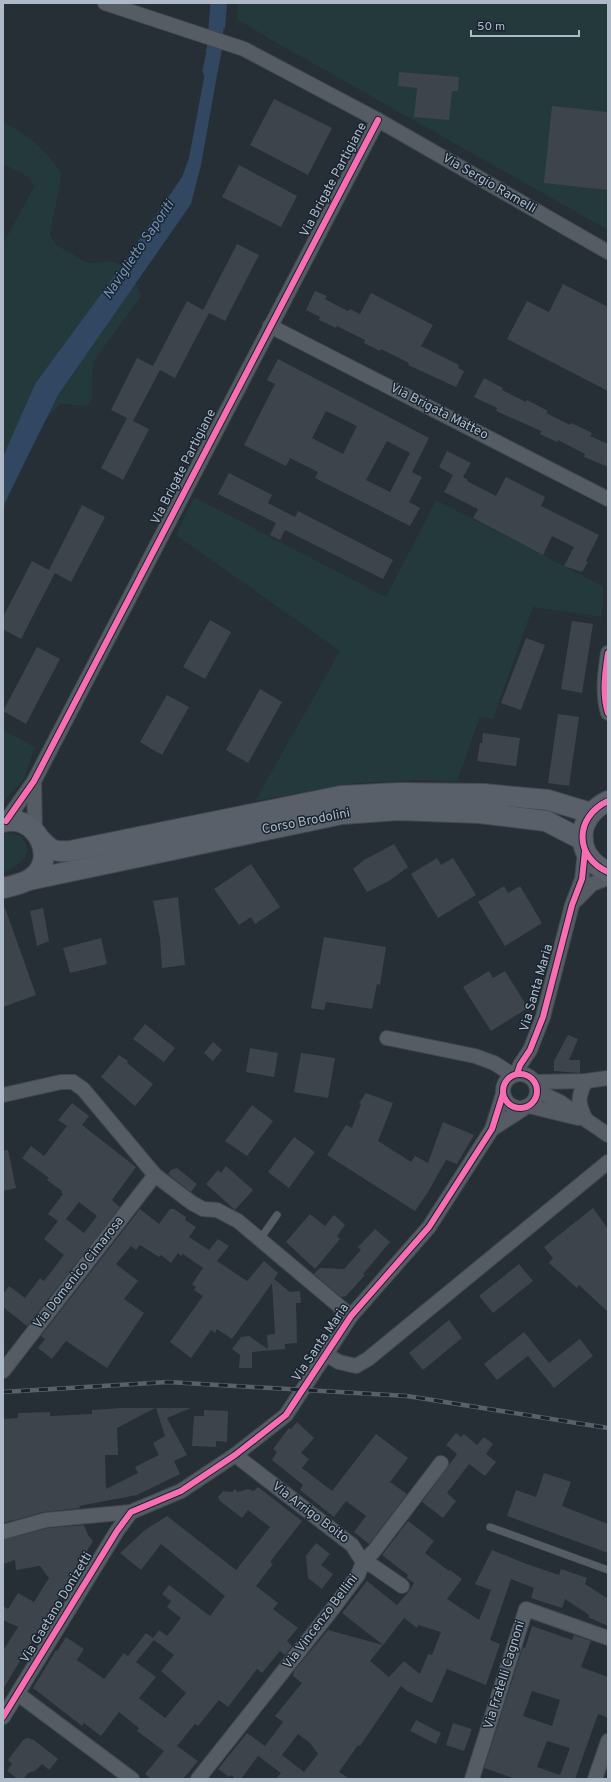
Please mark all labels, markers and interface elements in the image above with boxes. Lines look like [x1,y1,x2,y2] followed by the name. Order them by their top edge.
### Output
[471,12,579,38] scale bar
[477,19,505,35] text: 50 m
[297,120,371,240] street label: Via Brigate Partigiane
[439,151,539,217] street label: Via Sergio Ramelli
[100,196,179,303] water label: Naviglietto Saporiti
[387,380,491,444] street label: Via Brigata Matteo
[148,406,220,528] street label: Via Brigate Partigiane
[261,806,351,838] street label: Corso Brodolini
[517,942,557,1034] street label: Via Santa Maria
[30,1214,128,1332] street label: Via Domenico Cimarosa
[289,1301,353,1385] street label: Via Santa Maria
[268,1479,352,1547] street label: Via Arrigo Boito
[18,1550,96,1666] street label: Via Gaetano Donizetti
[280,1571,362,1673] street label: Via Vincenzo Bellini
[481,1619,529,1731] street label: Via Fratelli Cagnoni

